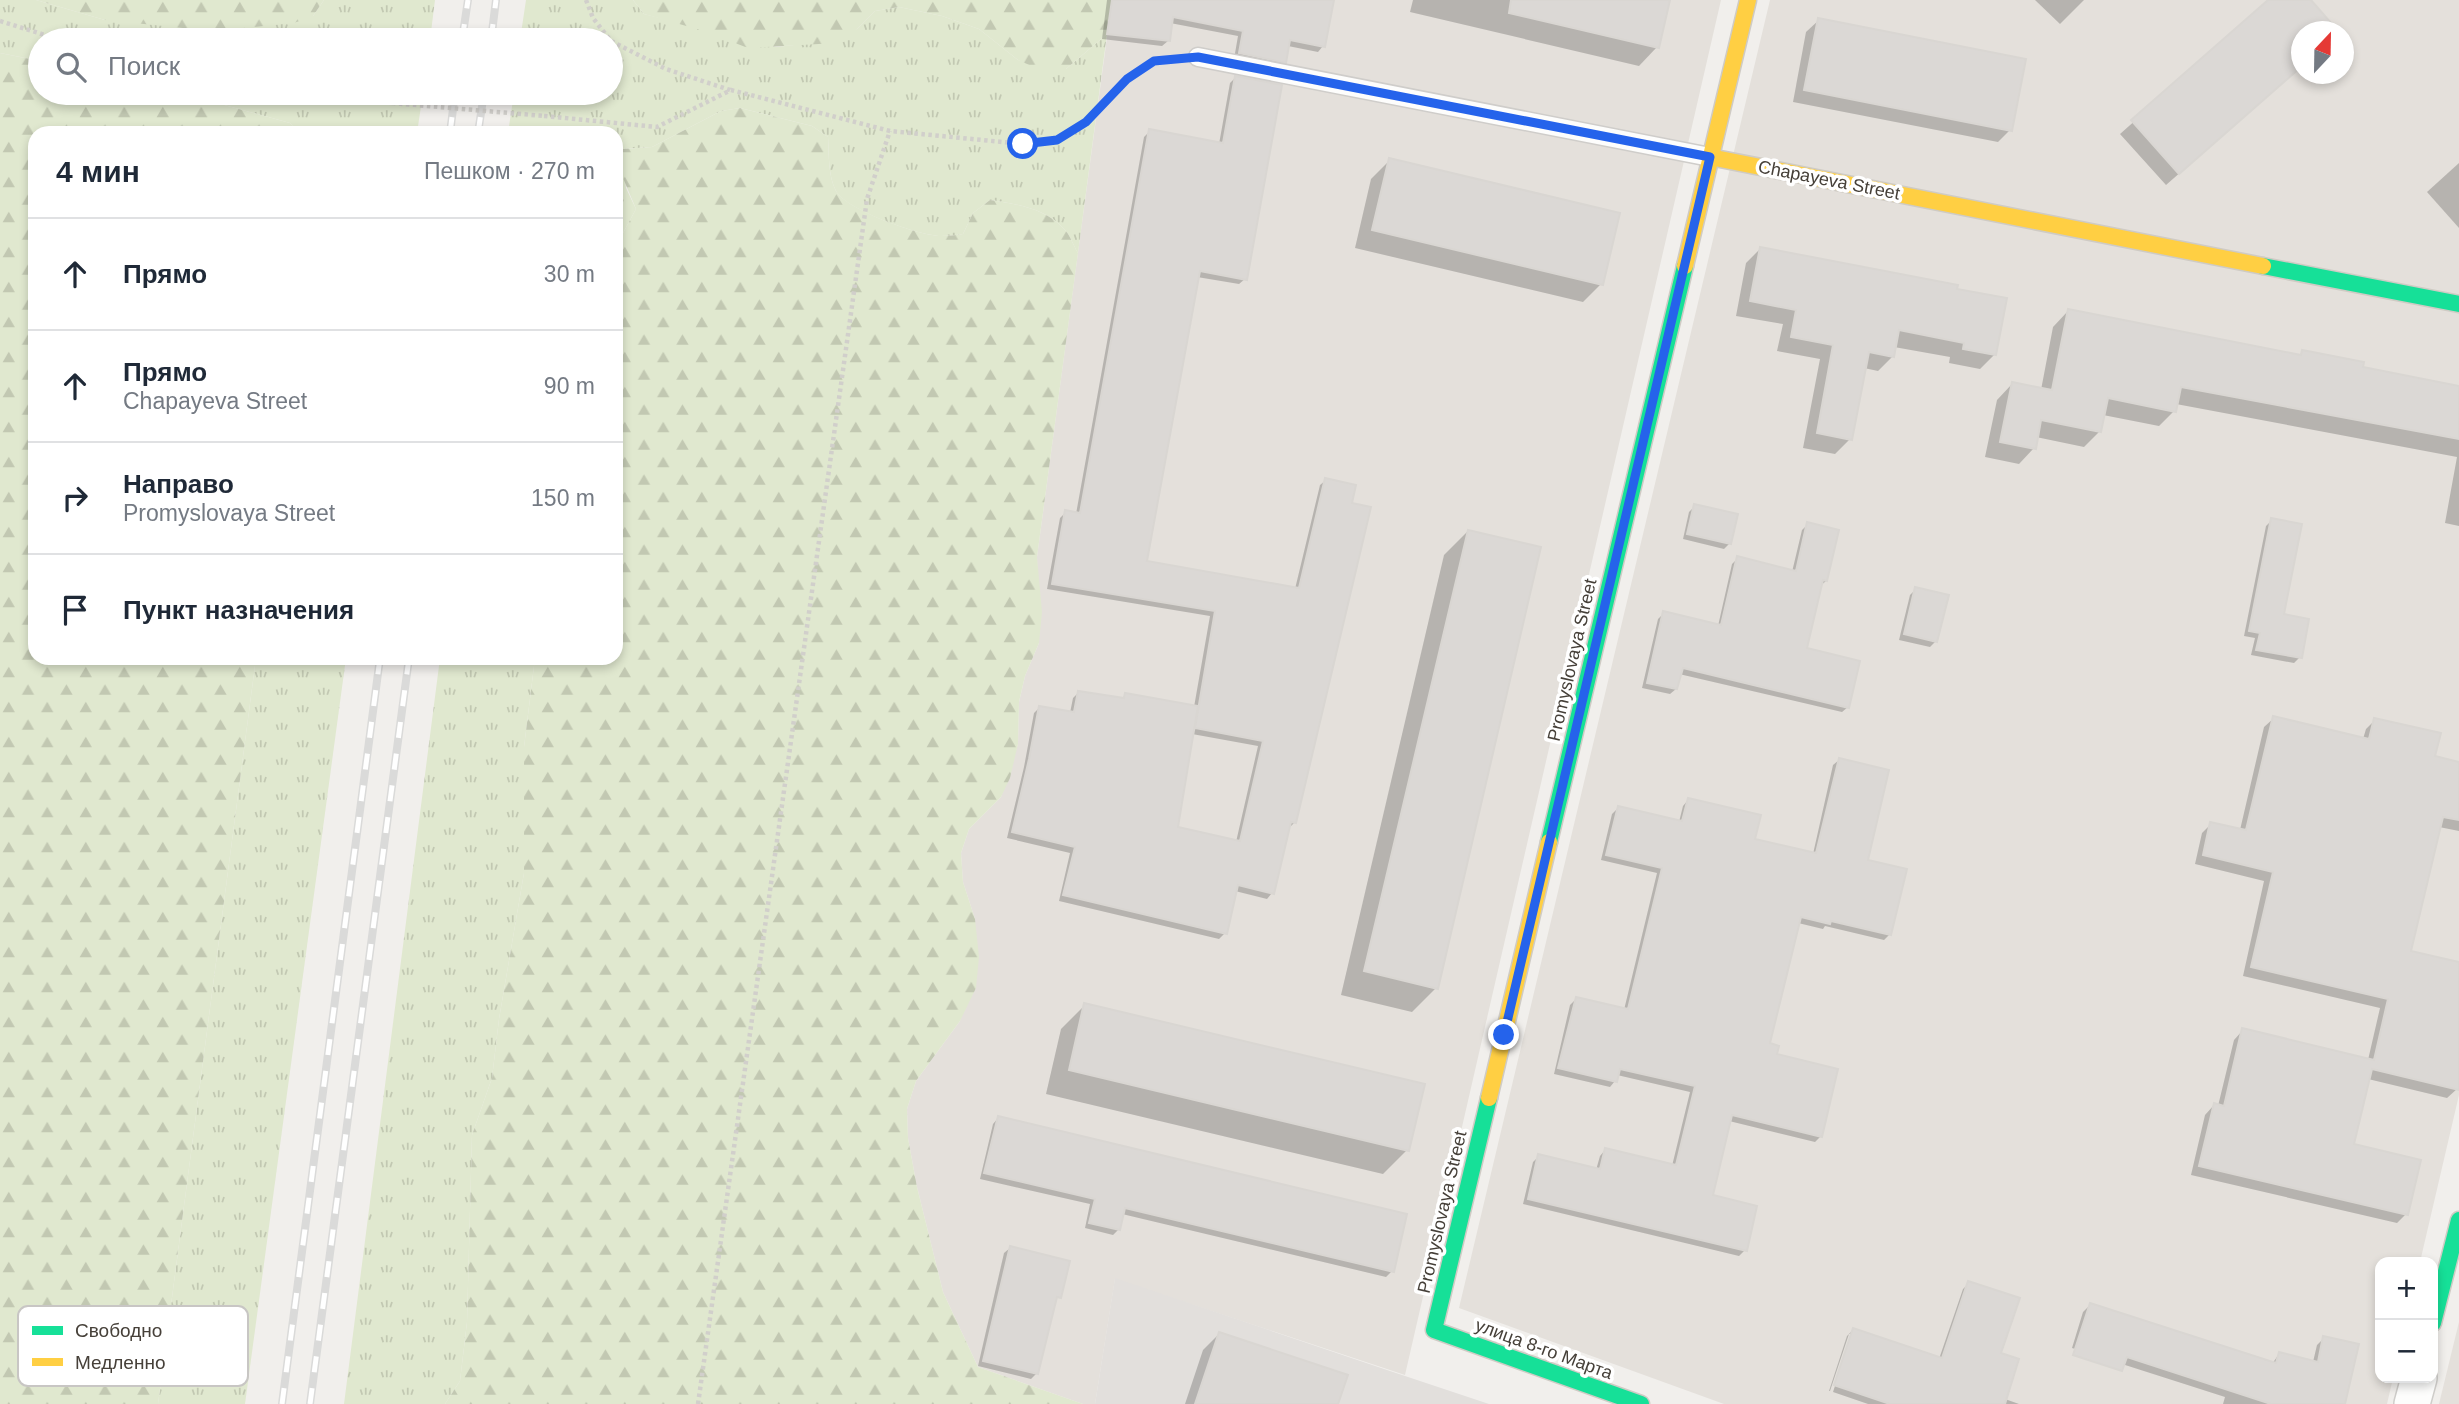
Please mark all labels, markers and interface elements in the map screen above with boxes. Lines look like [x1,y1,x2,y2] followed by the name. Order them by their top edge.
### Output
[2291,21,2354,84] north arrow
[28,28,623,105] search box
[52,48,90,86] icon: search
[108,51,180,81] text: Поиск
[1007,128,1038,159] route start
[56,155,140,188] text: 4 мин
[1756,156,1902,204] street label: Chapayeva Street
[424,158,595,184] text: Пешком · 270 m
[56,255,94,293] icon: ahead
[123,259,207,289] text: Прямо
[544,261,595,287] text: 30 m
[123,357,207,387] text: Прямо
[56,367,94,405] icon: ahead
[544,373,595,399] text: 90 m
[123,388,307,414] text: Chapayeva Street
[123,469,234,499] text: Направо
[56,479,94,517] icon: right
[531,485,595,511] text: 150 m
[123,500,335,526] text: Promyslovaya Street
[1544,577,1600,743] street label: Promyslovaya Street
[56,591,94,629] icon: arrive
[123,595,354,625] text: Пункт назначения
[1488,1019,1519,1050] route end
[1414,1129,1470,1295] street label: Promyslovaya Street
[2375,1257,2438,1383] map controls
[2375,1257,2438,1320] button: +
[18,1306,248,1386] legend
[1473,1315,1616,1383] street label: улица 8-го Марта
[75,1320,162,1341] text: Свободно
[2375,1320,2438,1383] button: −
[75,1352,165,1373] text: Медленно

